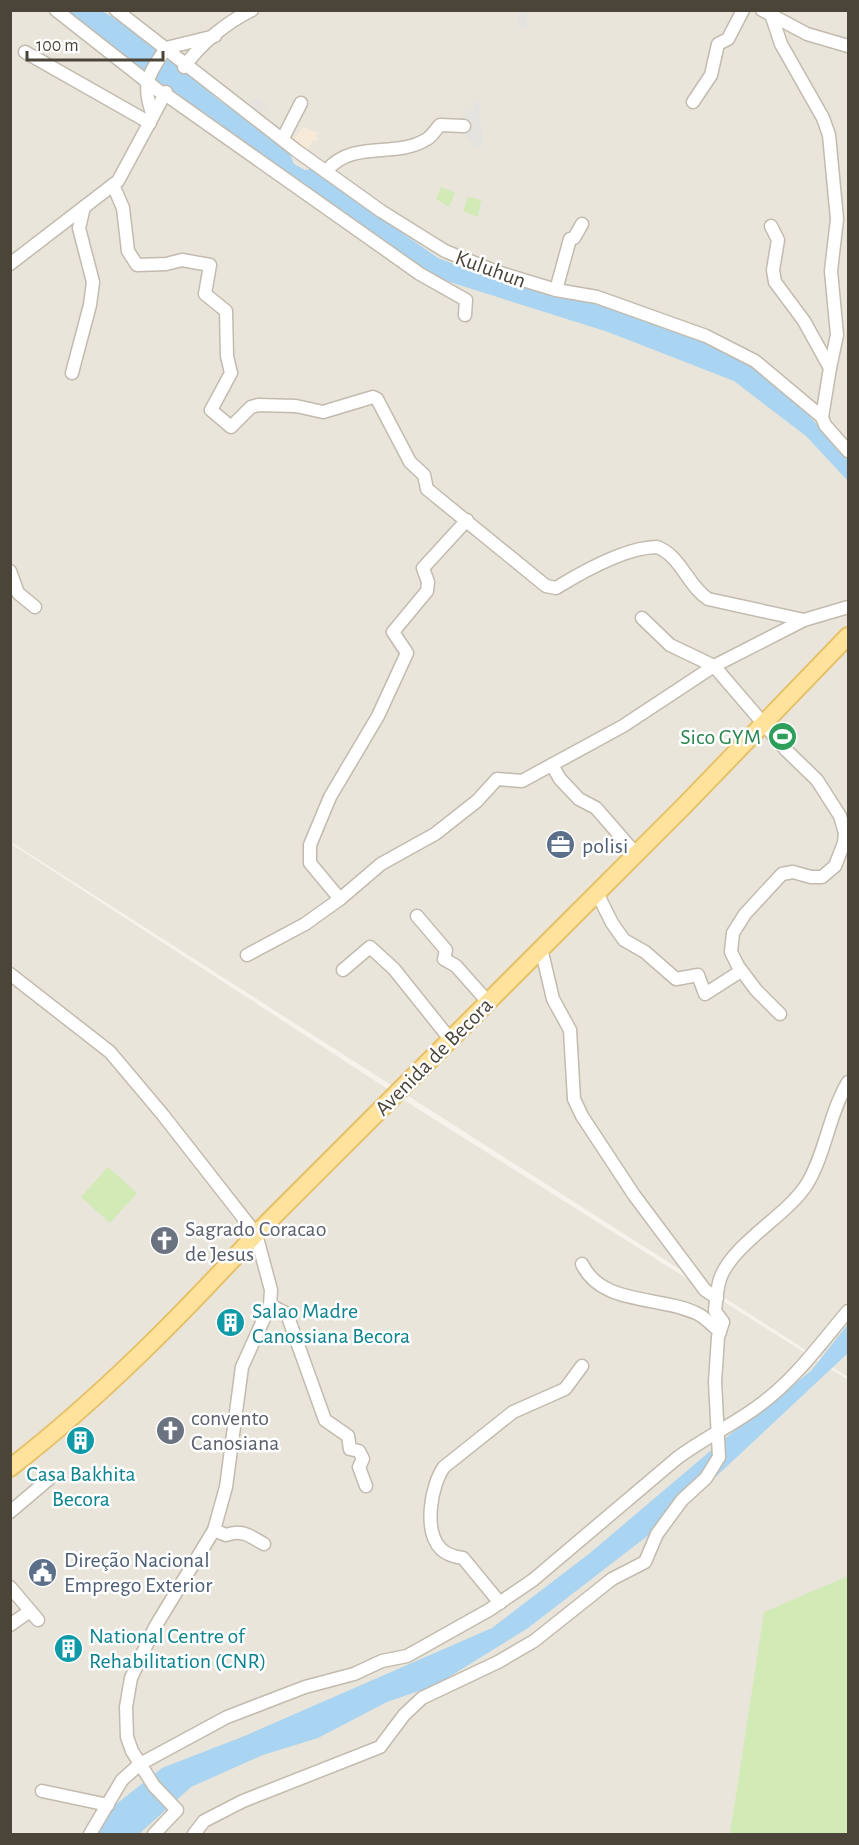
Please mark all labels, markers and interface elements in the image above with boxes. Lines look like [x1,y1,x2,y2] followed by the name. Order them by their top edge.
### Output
[27,24,164,62] scale bar
[36,37,79,55] text: 100 m
[452,246,529,292] street label: Kuluhun
[766,720,798,752] sports icon: Sico GYM
[680,726,761,748] place label: Sico GYM
[545,829,577,861] office icon: polisi
[582,835,628,857] place label: polisi
[371,994,497,1120] street label: Avenida de Becora
[185,1218,326,1265] place label: Sagrado Coracao de Jesus
[148,1225,180,1257] church icon: Sagrado Coracao de Jesus
[252,1300,410,1347] place label: Salao Madre Canossiana Becora
[215,1307,247,1339] building icon: Salao Madre Canossiana Becora
[191,1407,279,1454] place label: convento Canosiana
[154,1414,186,1446] church icon: convento Canosiana
[65,1425,97,1457] building icon: Casa Bakhita Becora
[26,1463,136,1510] place label: Casa Bakhita Becora
[64,1549,212,1596] place label: Direção Nacional Emprego Exterior
[27,1556,59,1588] public building icon: Direção Nacional Emprego Exterior
[89,1625,266,1672] place label: National Centre of Rehabilitation (CNR)
[52,1632,84,1664] building icon: National Centre of Rehabilitation (CNR)

